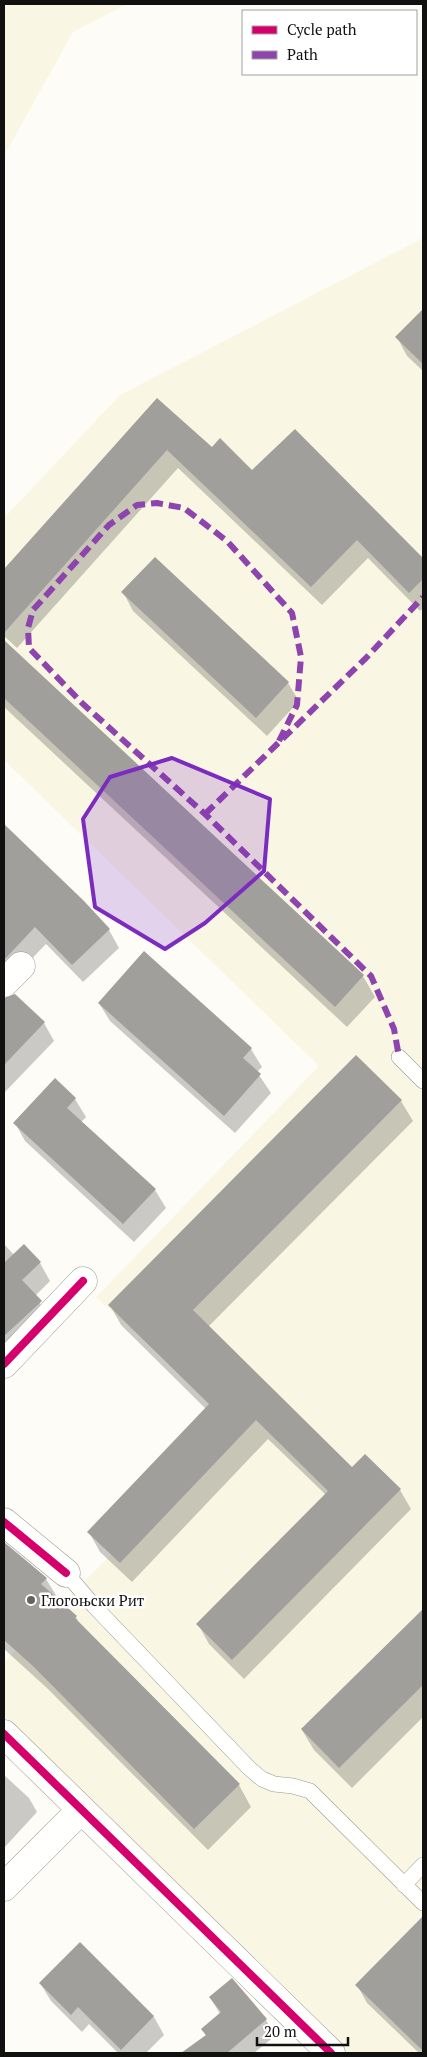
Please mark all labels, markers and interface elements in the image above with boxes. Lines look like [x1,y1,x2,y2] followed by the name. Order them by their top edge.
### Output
[242,10,417,75] legend
[287,19,357,39] text: Cycle path
[287,44,318,64] text: Path
[41,1590,145,1610] place label: Глогоњски Рит
[25,1594,37,1606] marker: Глогоњски Рит
[257,2014,348,2046] scale bar
[264,2021,297,2041] text: 20 m

